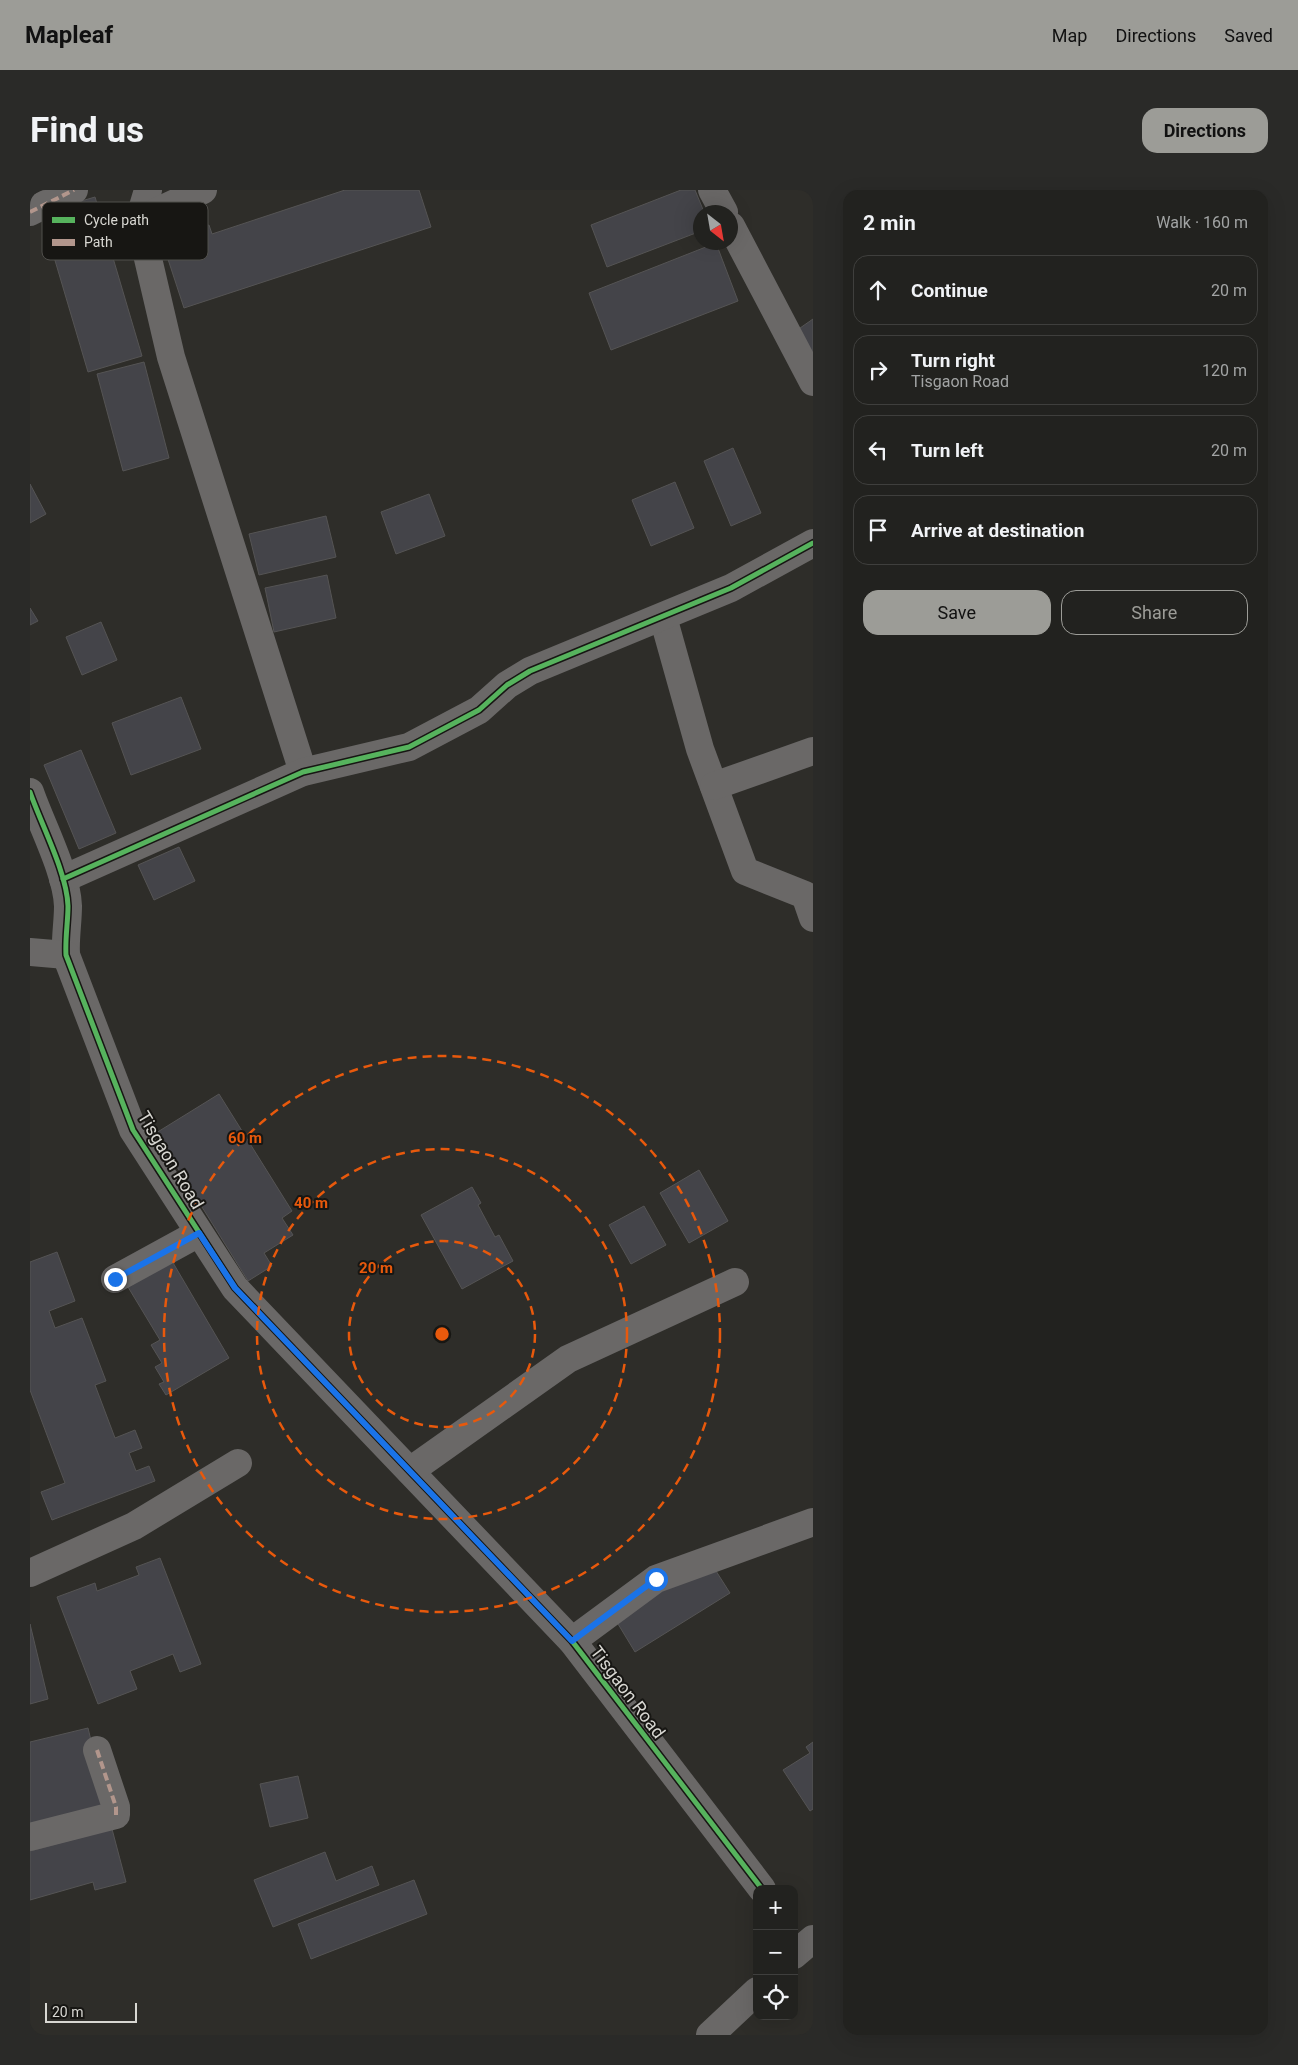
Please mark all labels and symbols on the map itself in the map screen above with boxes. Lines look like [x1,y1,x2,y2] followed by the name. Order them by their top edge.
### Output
[42,202,208,260] legend
[693,205,738,250] north arrow
[84,212,149,228] text: Cycle path
[84,234,113,250] text: Path
[134,1107,208,1213] street label: Tisgaon Road
[228,1129,262,1147] text: 60 m
[294,1194,328,1212] text: 40 m
[359,1259,393,1277] text: 20 m
[104,1268,127,1291] route end
[433,1325,451,1343] centre of rings
[645,1568,668,1591] route start
[586,1642,670,1742] street label: Tisgaon Road
[45,2000,138,2023] scale bar

